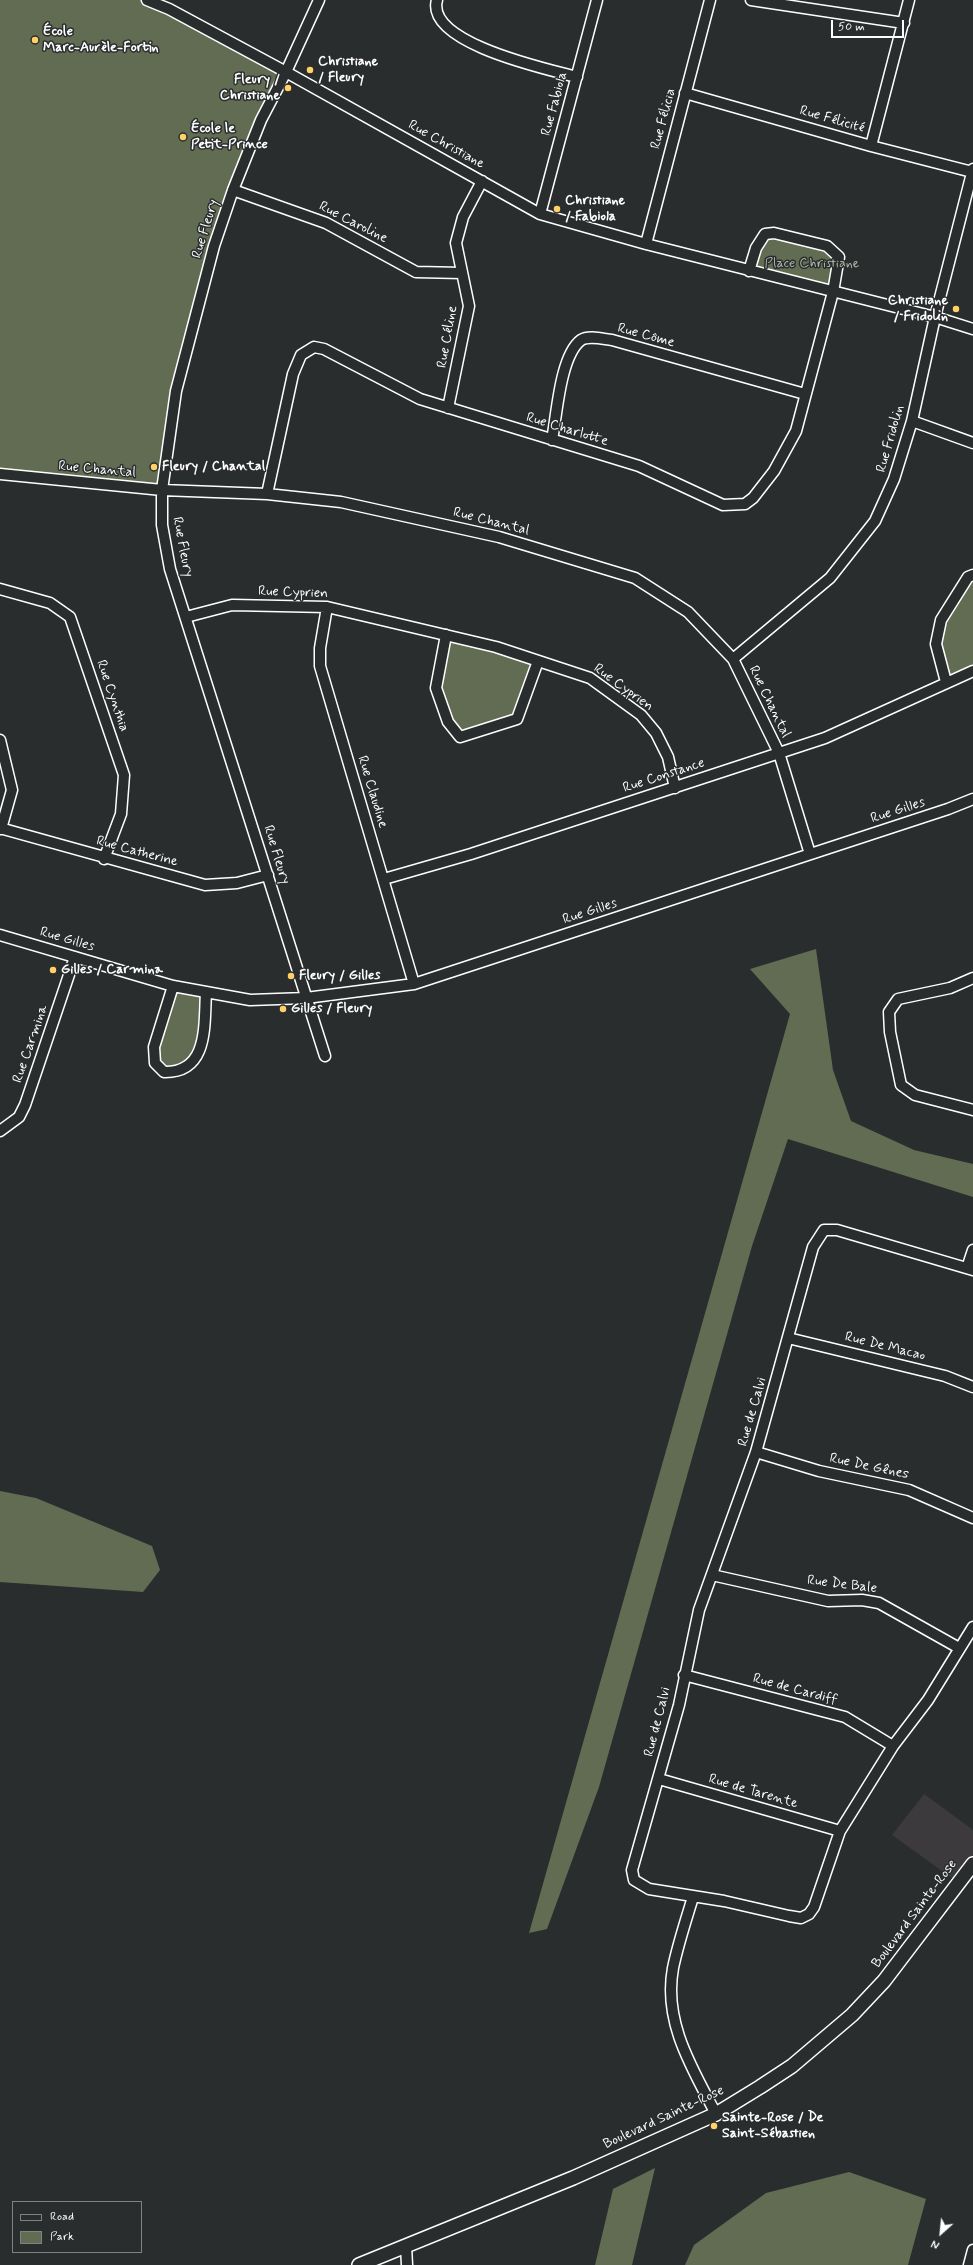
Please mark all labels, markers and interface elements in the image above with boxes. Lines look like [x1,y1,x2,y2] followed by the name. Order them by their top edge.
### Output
[833,12,906,38] scale bar
[838,19,865,35] text: 50 m
[43,24,159,56] place label: École Marc-Aurèle-Fortin
[30,35,40,45] marker: École Marc-Aurèle-Fortin
[318,54,378,86] place label: Christiane / Fleury
[305,65,315,75] marker: Christiane / Fleury
[538,70,572,138] street label: Rue Fabiola
[220,72,280,104] place label: Fleury / Christiane
[283,83,293,93] marker: Fleury / Christiane
[648,87,680,151] street label: Rue Félicia
[798,103,866,137] street label: Rue Félicité
[405,117,487,173] street label: Rue Christiane
[191,121,268,154] place label: École le Petit-Prince
[178,132,188,142] marker: École le Petit-Prince
[565,193,625,226] place label: Christiane / Fabiola
[189,197,223,261] street label: Rue Fleury
[316,198,390,248] street label: Rue Caroline
[552,204,562,214] marker: Christiane / Fabiola
[765,256,859,272] park label: Place Christiane
[888,293,948,326] place label: Christiane / Fridolin
[951,304,961,314] marker: Christiane / Fridolin
[434,305,462,369] street label: Rue Céline
[616,320,676,352] street label: Rue Côme
[873,403,909,475] street label: Rue Fridolin
[524,410,610,450] street label: Rue Charlotte
[58,458,136,482] street label: Rue Chantal
[162,459,265,475] place label: Fleury / Chantal
[149,462,159,472] marker: Fleury / Chantal
[451,504,531,540] street label: Rue Chantal
[168,516,196,578] street label: Rue Fleury
[258,583,328,603] street label: Rue Cyprien
[92,658,132,734] street label: Rue Cynthia
[590,661,656,715] street label: Rue Cyprien
[744,663,794,741] street label: Rue Chantal
[353,754,391,830] street label: Rue Claudine
[621,755,707,797] street label: Rue Constance
[869,794,927,828] street label: Rue Gilles
[259,823,293,887] street label: Rue Fleury
[94,833,180,871] street label: Rue Catherine
[561,895,619,929] street label: Rue Gilles
[38,924,96,956] street label: Rue Gilles
[61,962,163,978] place label: Gilles / Carmina
[48,965,58,975] marker: Gilles / Carmina
[299,968,380,984] place label: Fleury / Gilles
[286,971,296,981] marker: Fleury / Gilles
[291,1001,372,1017] place label: Gilles / Fleury
[10,1003,52,1085] street label: Rue Carmina
[278,1004,288,1014] marker: Gilles / Fleury
[843,1329,927,1365] street label: Rue De Macao
[735,1375,771,1449] street label: Rue de Calvi
[828,1450,910,1484] street label: Rue De Gênes
[806,1572,878,1598] street label: Rue De Bale
[751,1671,839,1709] street label: Rue de Cardiff
[641,1685,675,1759] street label: Rue de Calvi
[706,1771,800,1813] street label: Rue de Tarente
[869,1857,961,1971] street label: Boulevard Sainte-Rose
[601,2083,727,2153] street label: Boulevard Sainte-Rose
[722,2110,823,2142] place label: Sainte-Rose / De Saint-Sébastien
[709,2121,719,2131] marker: Sainte-Rose / De Saint-Sébastien
[12,2201,142,2253] legend
[50,2209,74,2225] text: Road
[921,2213,961,2253] north arrow
[50,2229,74,2245] text: Park
[929,2236,942,2252] text: N

